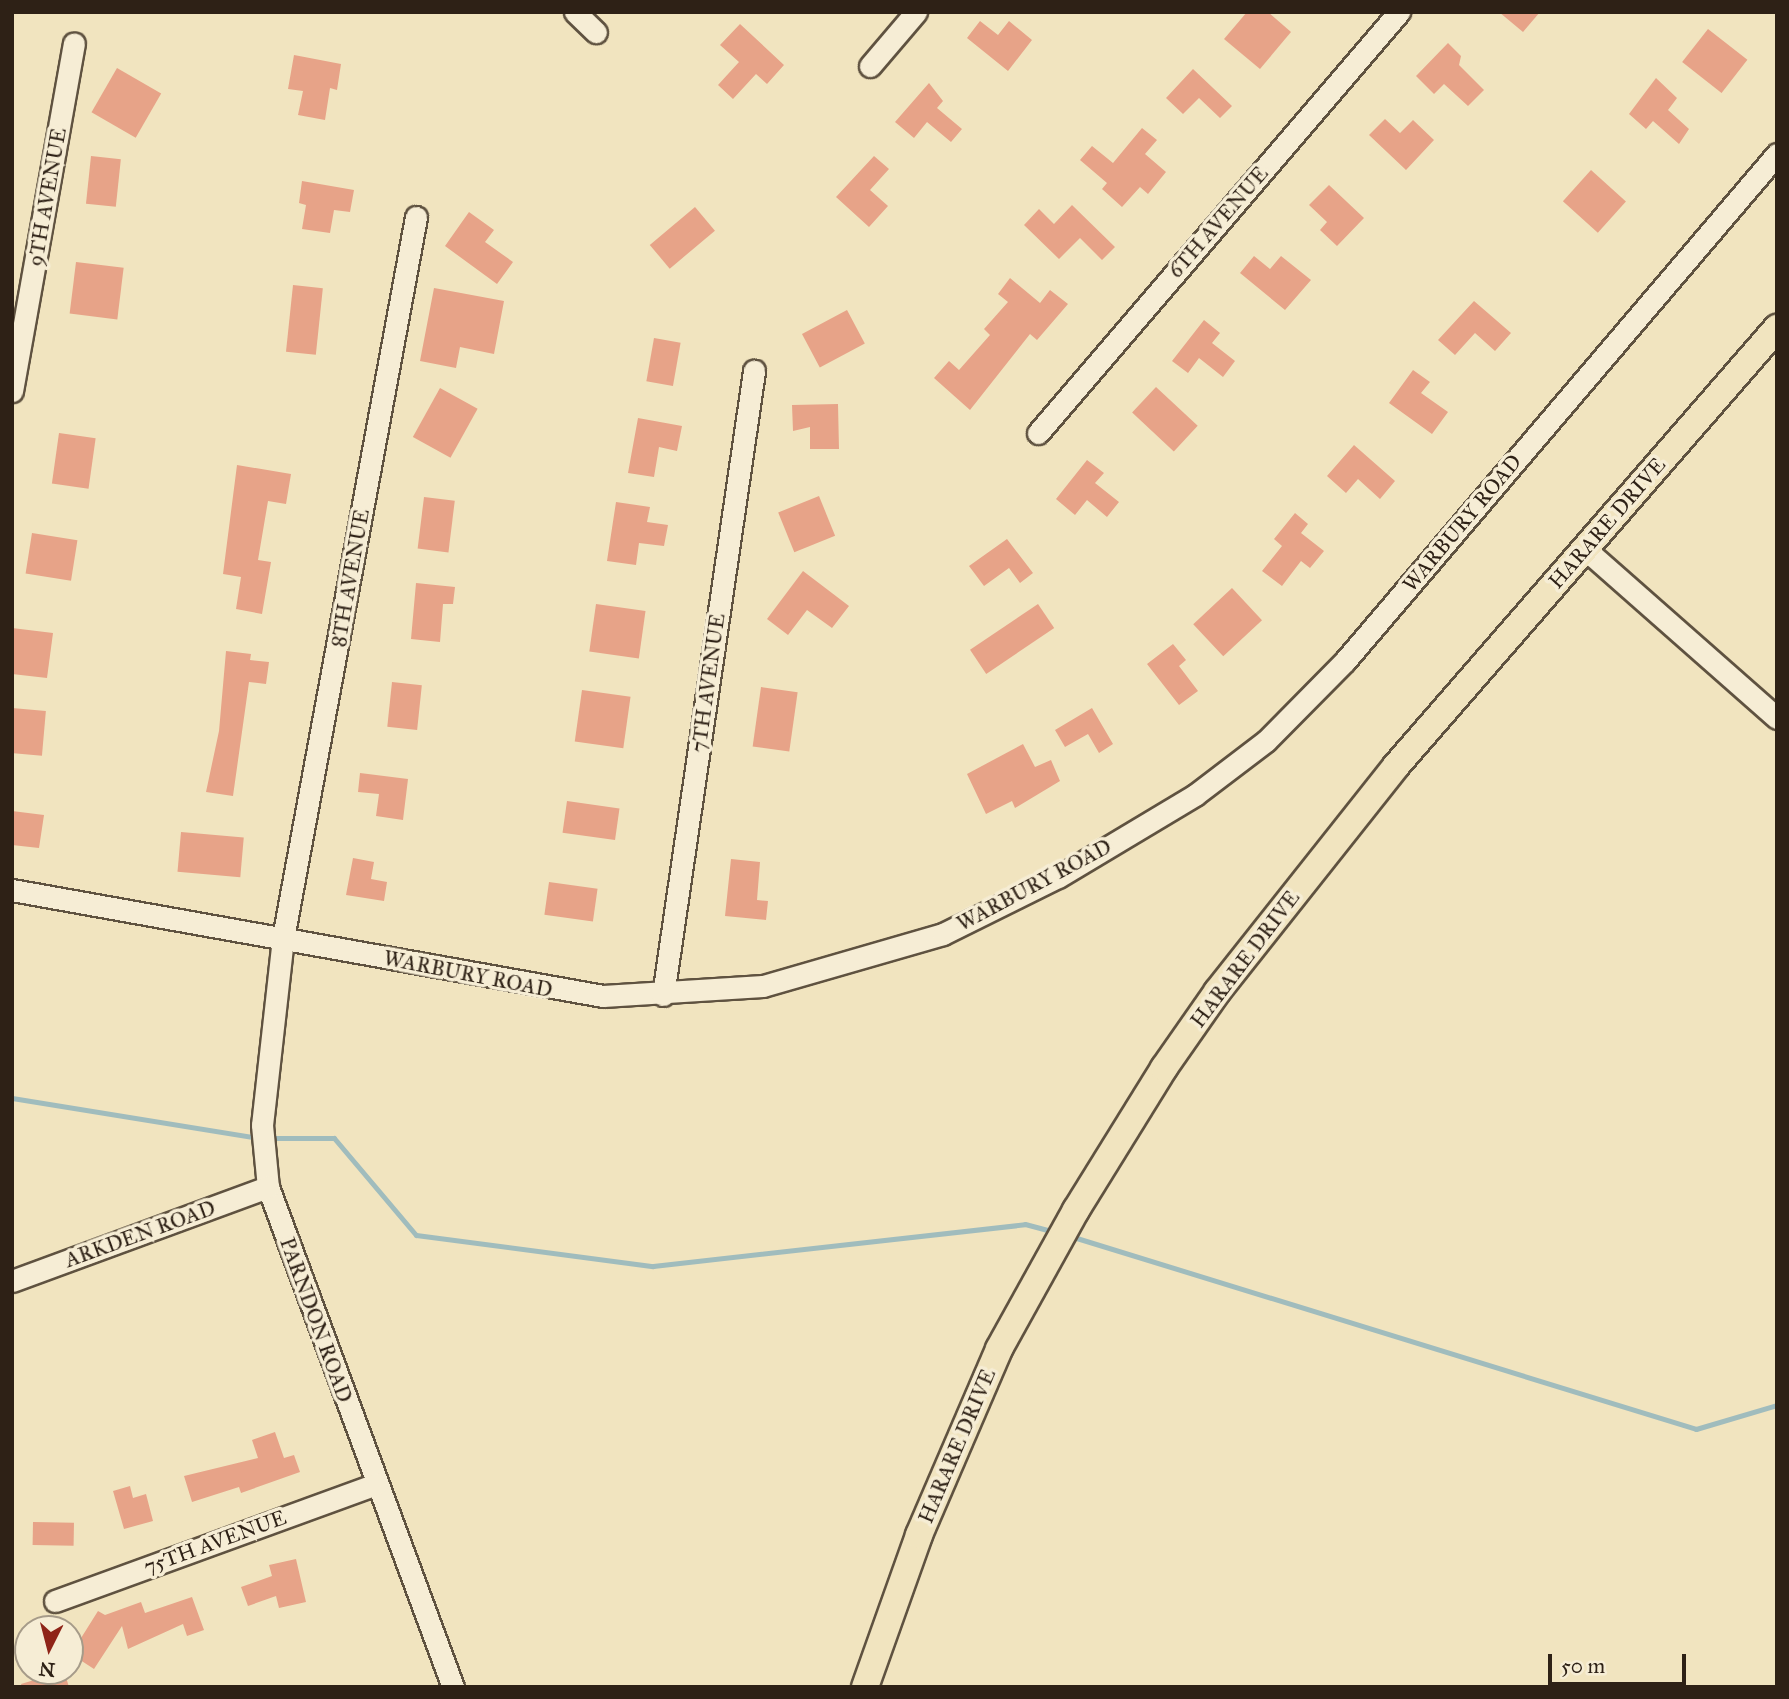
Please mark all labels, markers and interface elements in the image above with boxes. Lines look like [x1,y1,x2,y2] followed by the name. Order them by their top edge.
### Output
[22,126,72,268] street label: 9TH AVENUE
[1163,161,1273,283] street label: 6TH AVENUE
[1397,449,1527,597] street label: WARBURY ROAD
[1543,452,1671,594] street label: HARARE DRIVE
[325,507,375,649] street label: 8TH AVENUE
[686,612,730,754] street label: 7TH AVENUE
[952,834,1116,936] street label: WARBURY ROAD
[1185,885,1305,1033] street label: HARARE DRIVE
[382,945,554,1003] street label: WARBURY ROAD
[61,1195,219,1273] street label: ARKDEN ROAD
[274,1234,358,1406] street label: PARNDON ROAD
[913,1365,1001,1527] street label: HARARE DRIVE
[140,1505,290,1579] street label: 75TH AVENUE
[14,1615,84,1685] north arrow
[1551,1640,1689,1684] scale bar
[1561,1653,1605,1679] text: 50 m
[38,1657,56,1682] text: N

